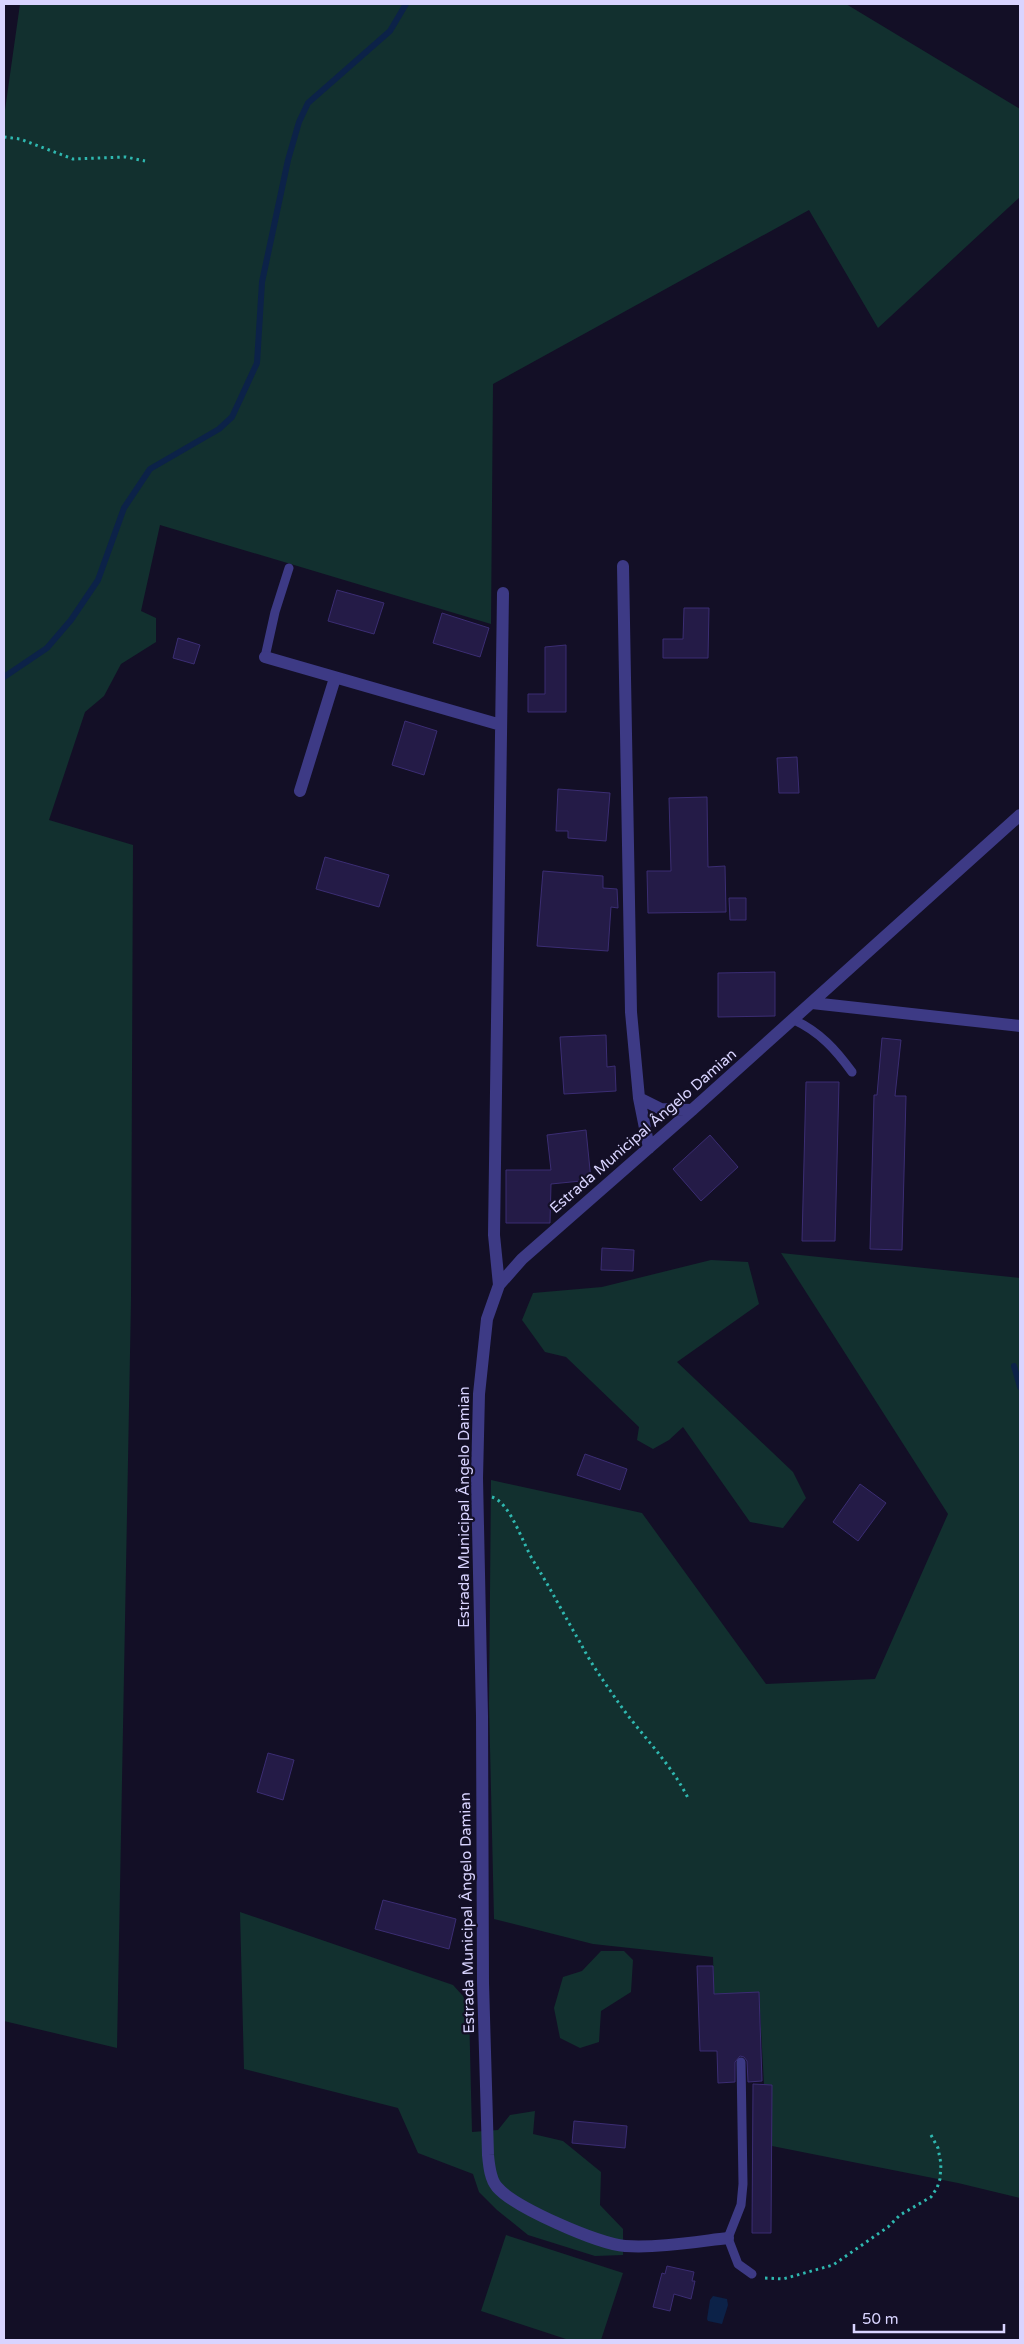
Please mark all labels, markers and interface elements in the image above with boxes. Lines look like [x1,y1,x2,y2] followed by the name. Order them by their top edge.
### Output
[546,1045,740,1217] street label: Estrada Municipal Ângelo Damian
[455,1386,473,1628] street label: Estrada Municipal Ângelo Damian
[456,1792,478,2034] street label: Estrada Municipal Ângelo Damian
[854,2302,1004,2334] scale bar
[862,2310,899,2328] text: 50 m

